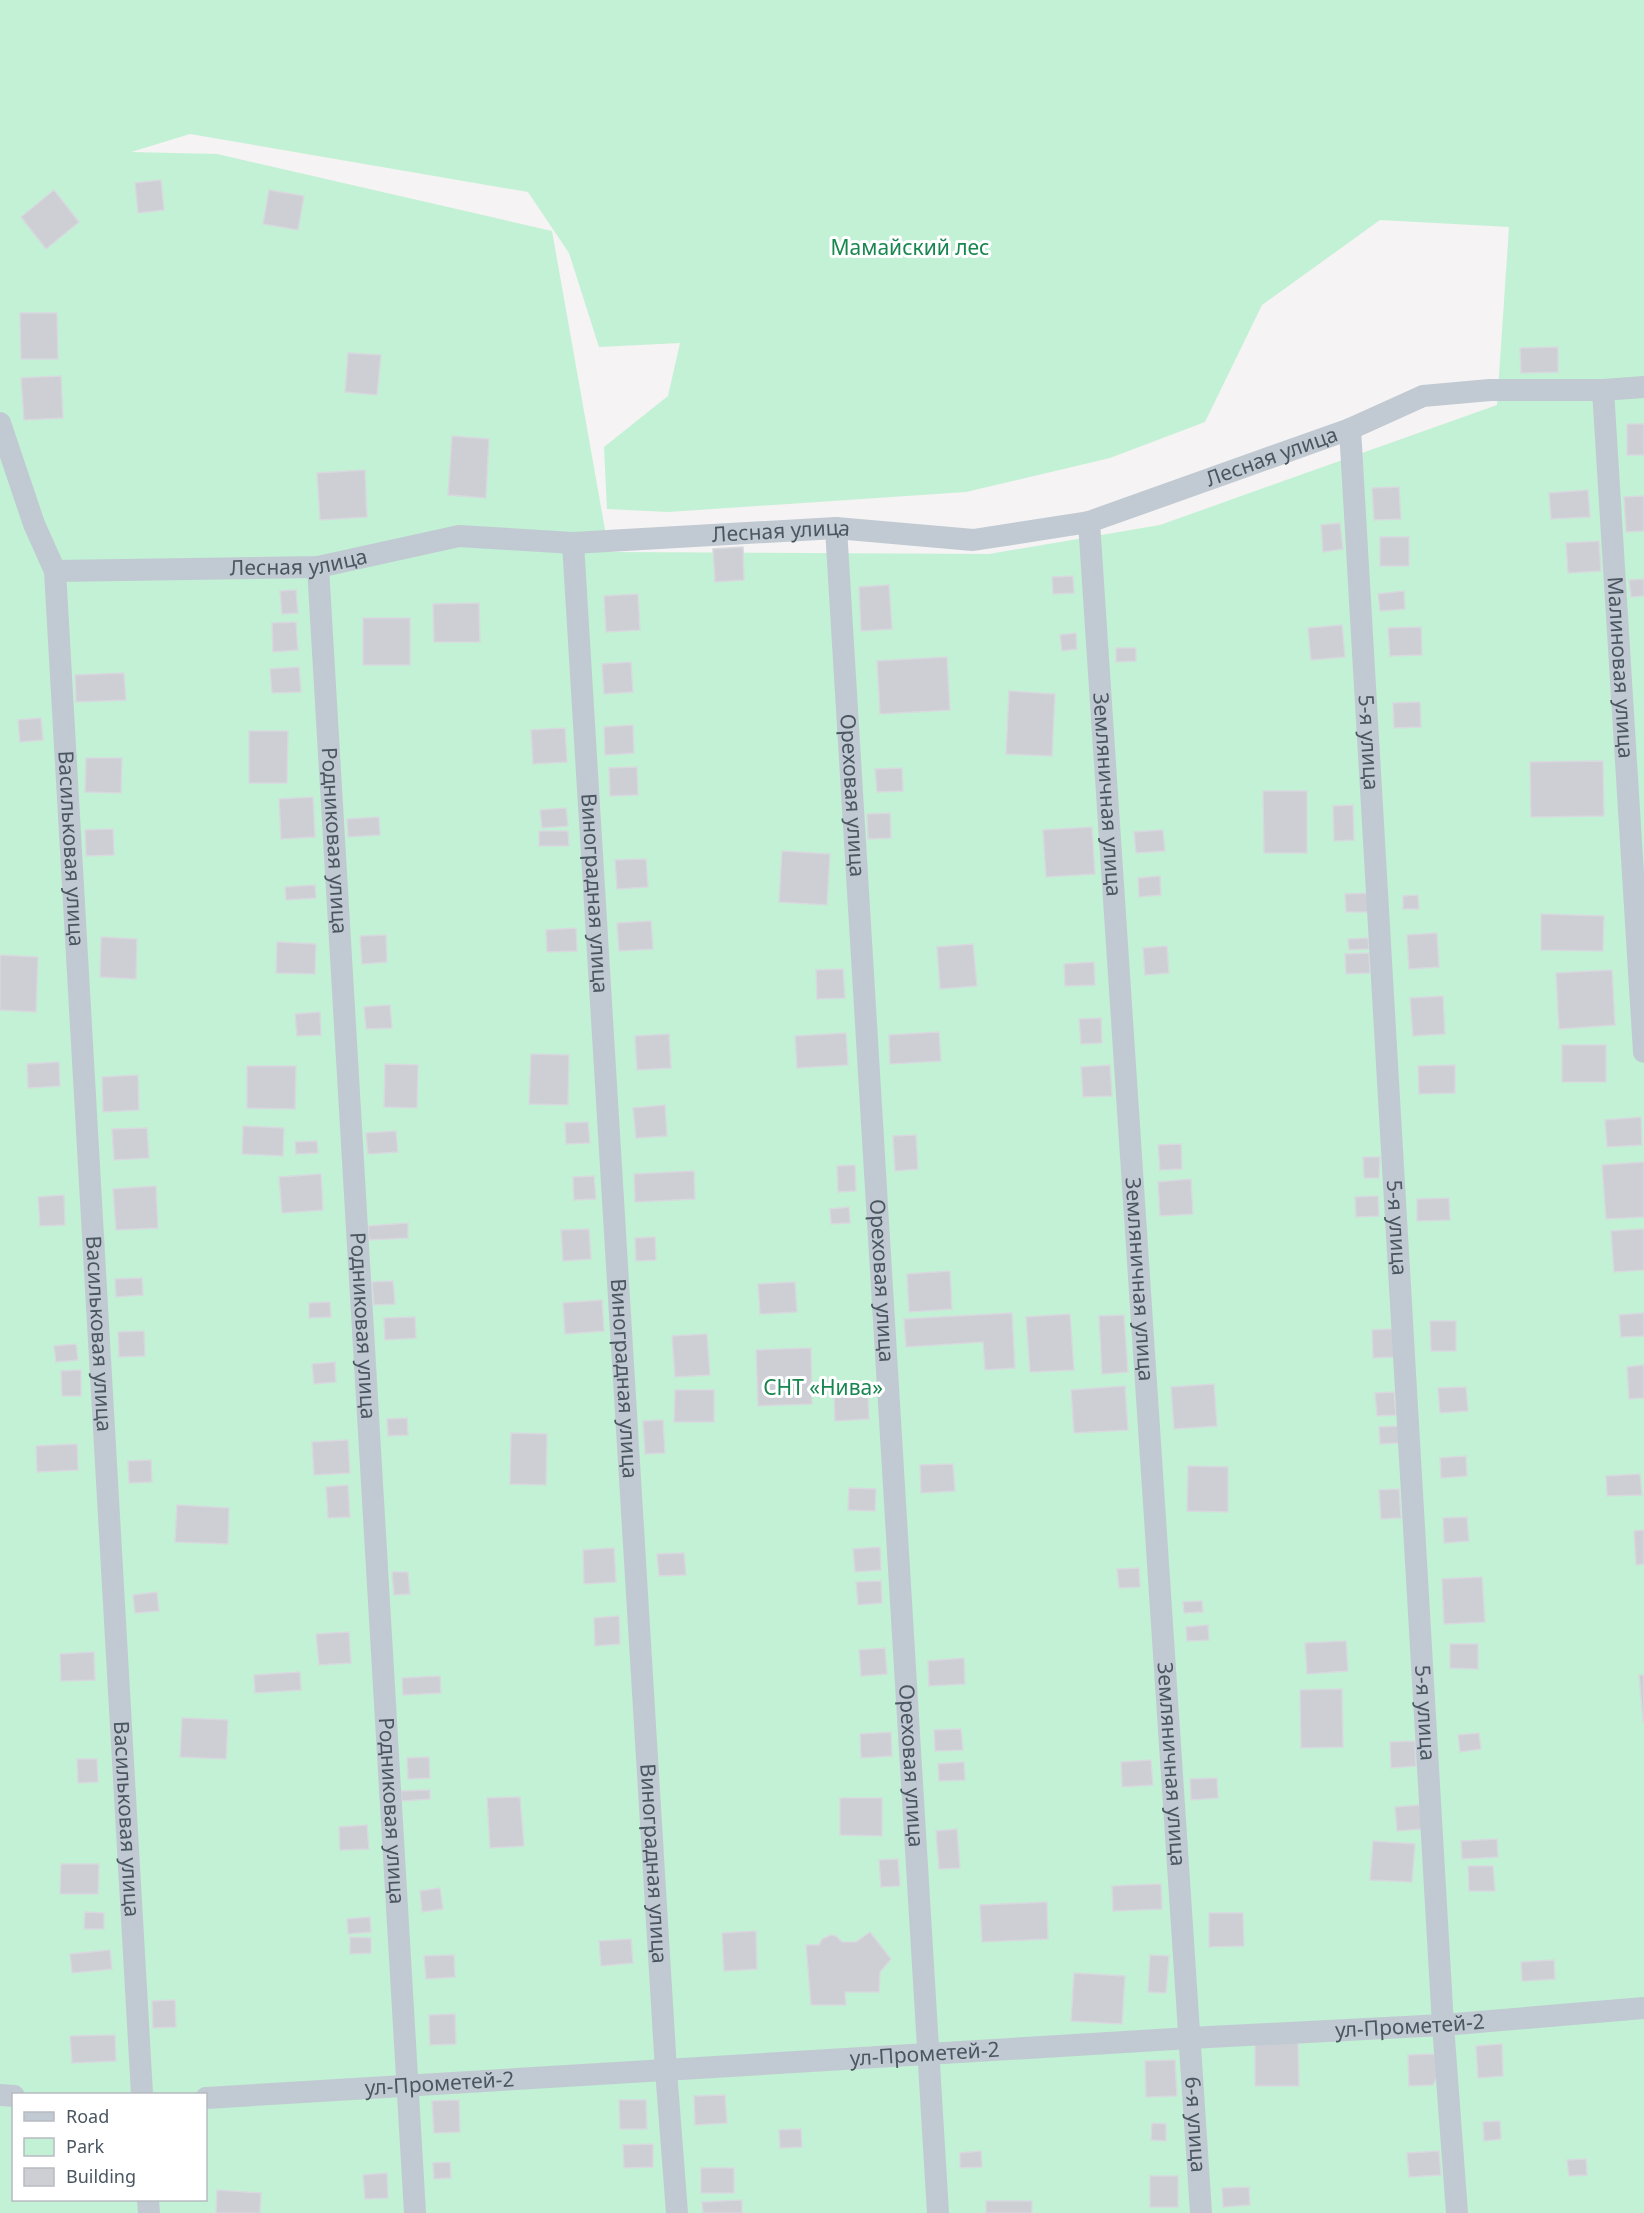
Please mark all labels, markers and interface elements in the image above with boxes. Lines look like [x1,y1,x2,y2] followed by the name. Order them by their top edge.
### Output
[831,233,989,261] park label: Мамайский лес
[1202,420,1341,492] street label: Лесная улица
[711,513,851,548] street label: Лесная улица
[230,542,370,581] street label: Лесная улица
[1602,576,1641,759] street label: Малиновая улица
[1087,691,1129,897] street label: Земляничная улица
[1352,694,1386,791] street label: 5-я улица
[834,713,872,878] street label: Ореховая улица
[316,746,355,935] street label: Родниковая улица
[52,750,91,947] street label: Васильковая улица
[575,792,615,994] street label: Виноградная улица
[1119,1176,1161,1382] street label: Земляничная улица
[1381,1179,1414,1276] street label: 5-я улица
[864,1198,901,1363] street label: Ореховая улица
[344,1231,383,1420] street label: Родниковая улица
[80,1235,119,1433] street label: Васильковая улица
[605,1278,645,1479] street label: Виноградная улица
[763,1373,883,1401] park label: СНТ «Нива»
[1152,1661,1193,1867] street label: Земляничная улица
[1409,1664,1443,1761] street label: 5-я улица
[893,1683,931,1848] street label: Ореховая улица
[373,1716,412,1905] street label: Родниковая улица
[108,1720,147,1918] street label: Васильковая улица
[634,1763,674,1964] street label: Виноградная улица
[1334,2007,1486,2044] street label: ул-Прометей-2
[849,2035,1000,2072] street label: ул-Прометей-2
[364,2064,515,2101] street label: ул-Прометей-2
[1179,2076,1213,2173] street label: 6-я улица
[12,2093,207,2201] legend
[66,2104,109,2128] text: Road
[66,2134,104,2158] text: Park
[66,2164,136,2188] text: Building

